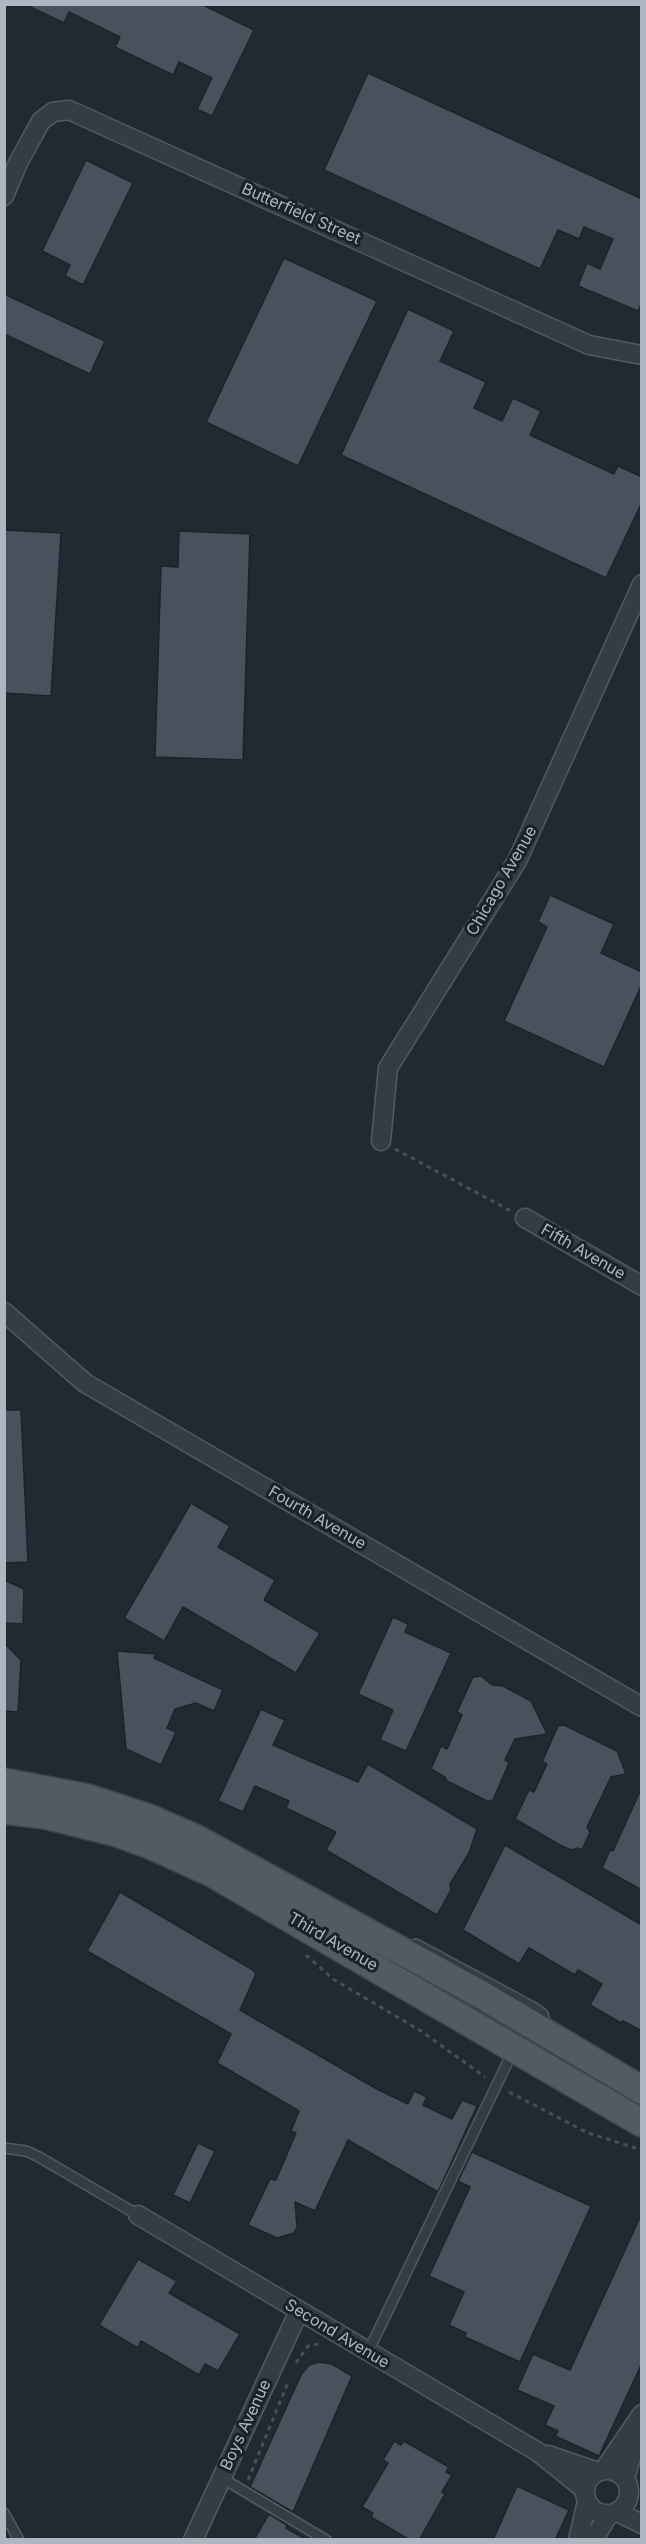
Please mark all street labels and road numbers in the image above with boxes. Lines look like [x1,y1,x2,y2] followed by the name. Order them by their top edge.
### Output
[239,179,363,249] street label: Butterfield Street
[463,823,541,939] street label: Chicago Avenue
[537,1220,629,1284] street label: Fifth Avenue
[265,1482,369,1554] street label: Fourth Avenue
[285,1909,381,1975] street label: Third Avenue
[281,2295,393,2373] street label: Second Avenue
[217,2377,275,2473] street label: Boys Avenue

